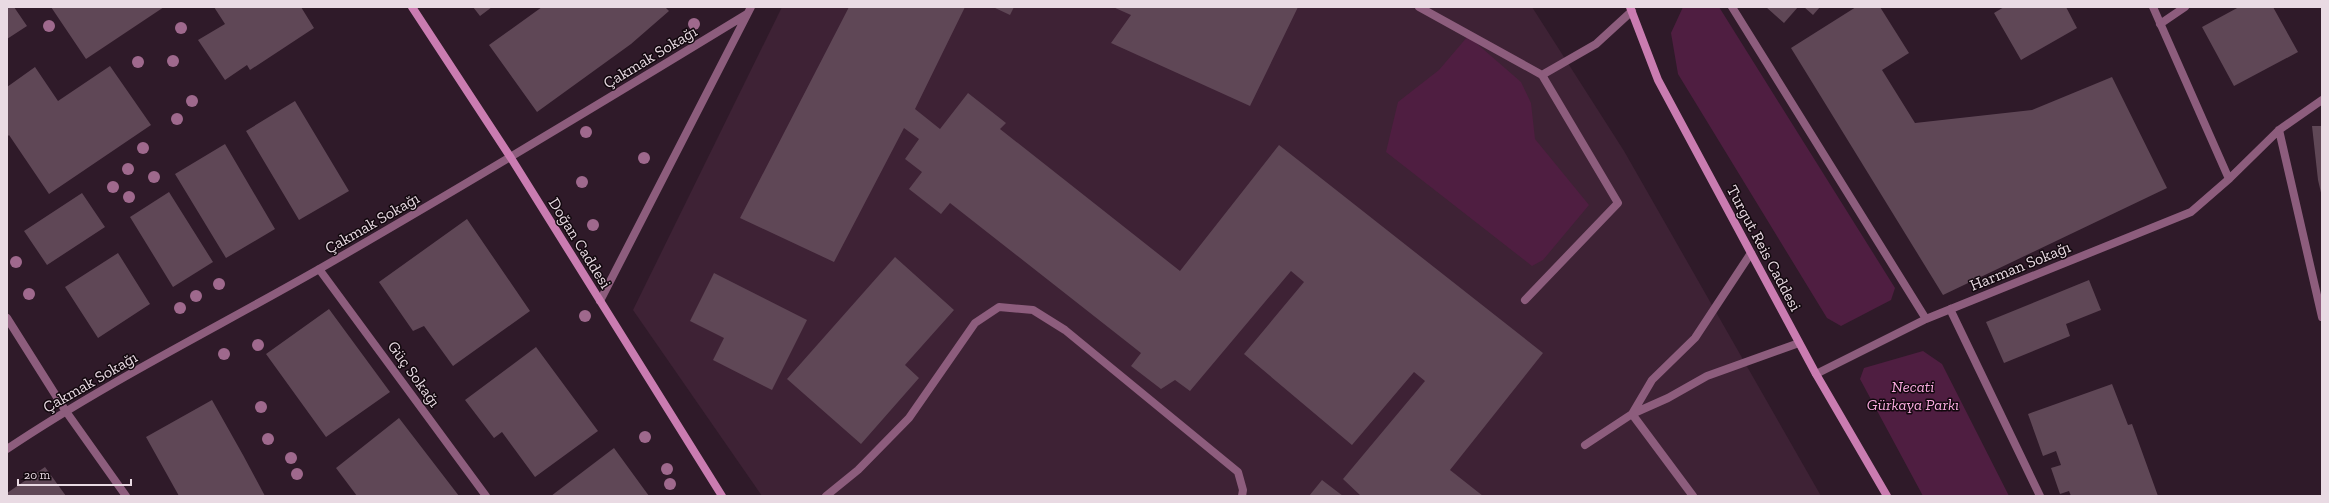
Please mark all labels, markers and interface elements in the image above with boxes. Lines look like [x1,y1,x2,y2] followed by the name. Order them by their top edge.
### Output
[600,21,701,92] street label: Çakmak Sokağı
[1723,182,1805,315] street label: Turgut Reis Caddesi
[321,188,423,258] street label: Çakmak Sokağı
[545,194,616,292] street label: Doğan Caddesi
[1967,237,2074,295] street label: Harman Sokağı
[384,337,445,411] street label: Güç Sokağı
[39,347,141,417] street label: Çakmak Sokağı
[1867,377,1959,414] park label: Necati Gürkaya Parkı
[18,461,131,487] scale bar
[24,468,51,482] text: 20 m

